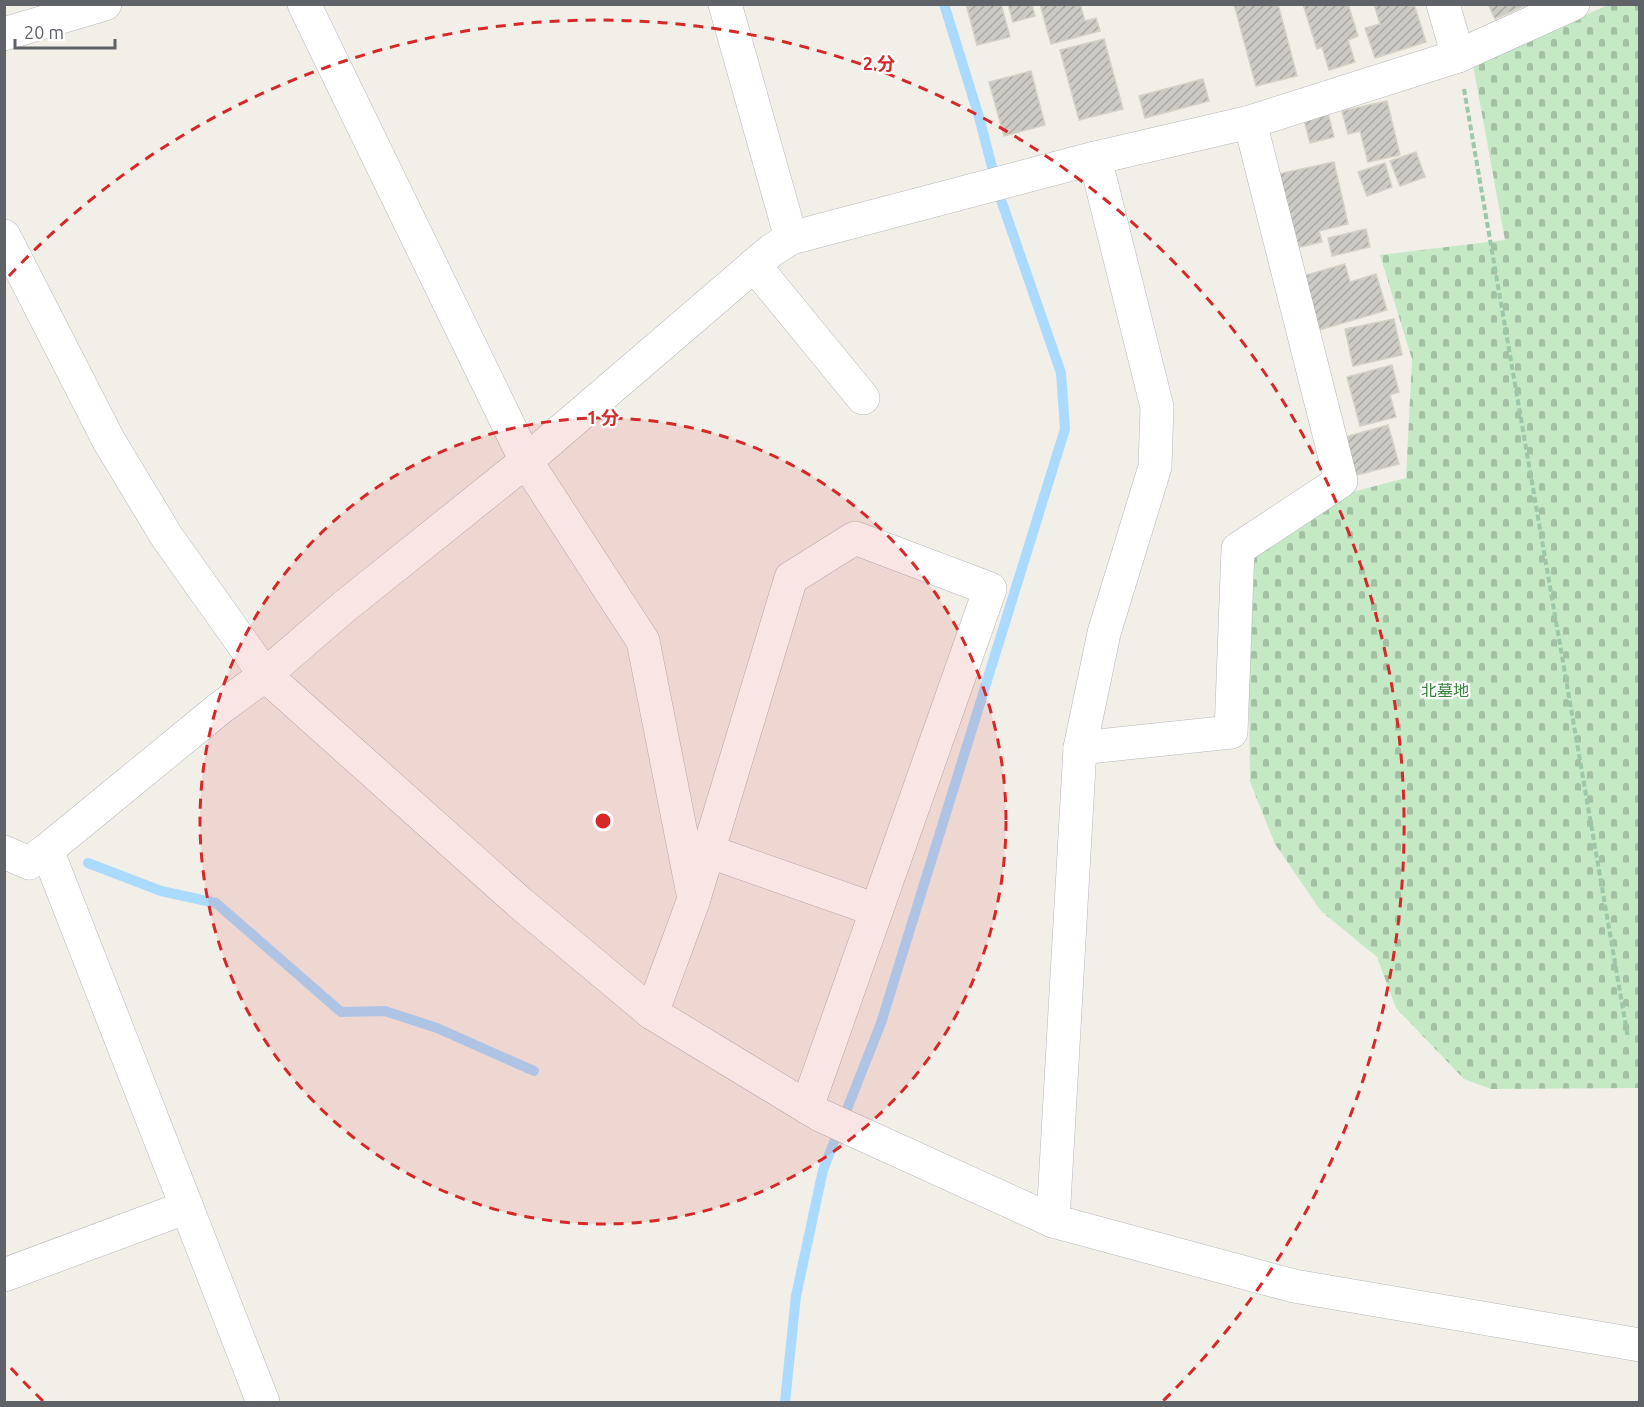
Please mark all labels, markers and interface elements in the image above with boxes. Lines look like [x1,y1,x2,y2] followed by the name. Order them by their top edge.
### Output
[15,12,116,50] scale bar
[24,22,64,42] text: 20 m
[863,53,895,73] text: 2 分
[587,407,619,427] text: 1 分
[1421,681,1469,699] park label: 北墓地
[593,811,613,831] centre of rings

